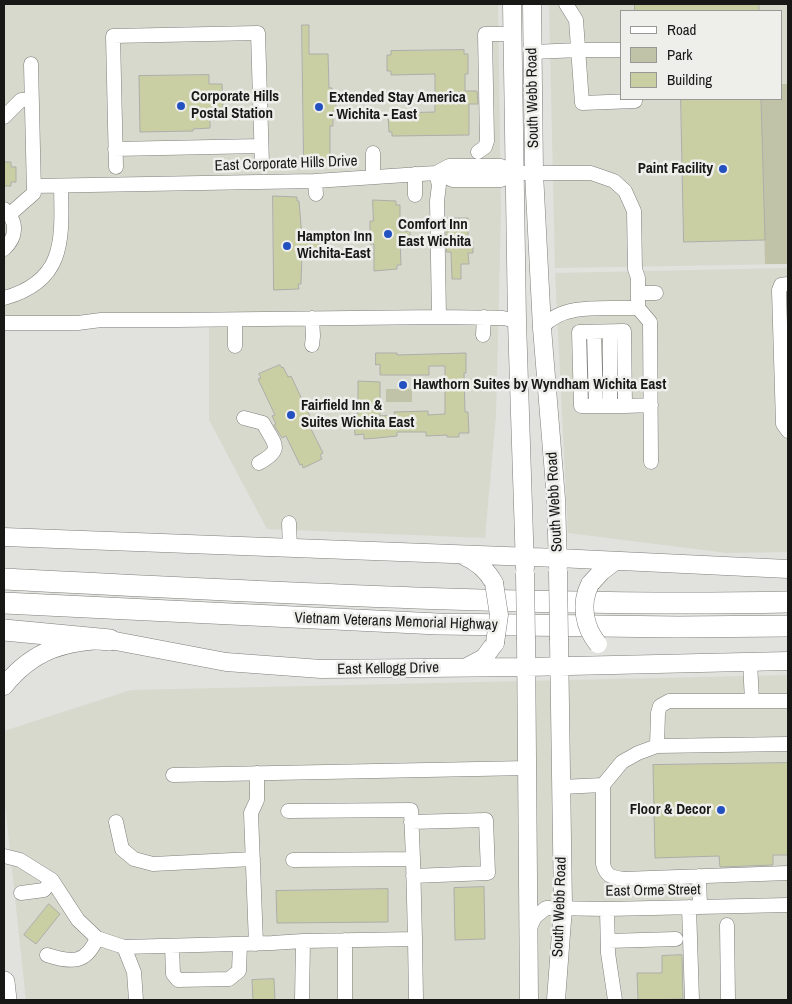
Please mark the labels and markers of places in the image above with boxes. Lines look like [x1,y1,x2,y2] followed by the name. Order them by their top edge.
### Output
[191,88,279,123] place label: Corporate Hills Postal Station
[329,89,466,124] place label: Extended Stay America - Wichita - East
[175,100,187,112] marker: Corporate Hills Postal Station
[313,101,325,113] marker: Extended Stay America - Wichita - East
[638,160,713,178] place label: Paint Facility
[717,163,729,175] marker: Paint Facility
[398,216,471,251] place label: Comfort Inn East Wichita
[297,228,372,263] place label: Hampton Inn Wichita-East
[382,228,394,240] marker: Comfort Inn East Wichita
[281,240,293,252] marker: Hampton Inn Wichita-East
[413,376,666,394] place label: Hawthorn Suites by Wyndham Wichita East
[397,379,409,391] marker: Hawthorn Suites by Wyndham Wichita East
[301,397,414,432] place label: Fairfield Inn & Suites Wichita East
[285,409,297,421] marker: Fairfield Inn & Suites Wichita East
[630,801,711,819] place label: Floor & Decor
[715,804,727,816] marker: Floor & Decor

